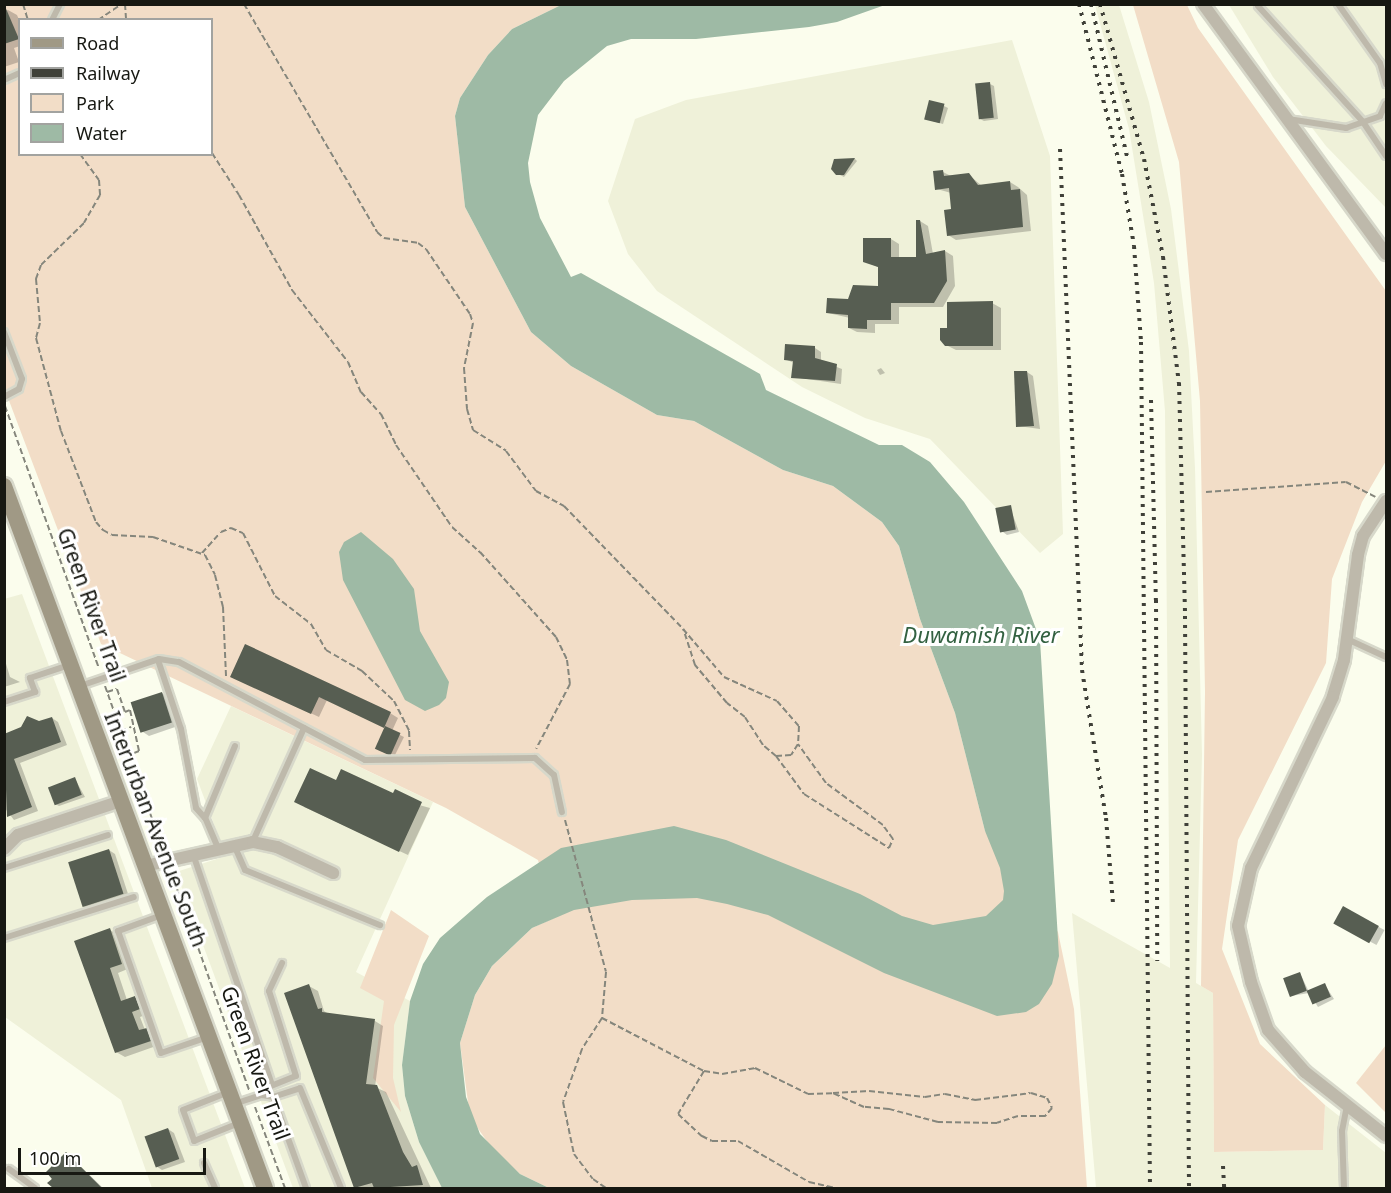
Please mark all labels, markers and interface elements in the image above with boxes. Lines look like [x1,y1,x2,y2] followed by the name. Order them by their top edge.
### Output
[18,18,213,156] legend
[76,31,119,55] text: Road
[76,61,140,85] text: Railway
[76,91,114,115] text: Park
[76,121,127,145] text: Water
[52,524,132,686] street label: Green River Trail
[903,622,1059,648] water label: Duwamish River
[99,708,213,950] street label: Interurban Avenue South
[216,982,296,1144] street label: Green River Trail
[21,1136,208,1174] scale bar
[29,1146,81,1170] text: 100 m

